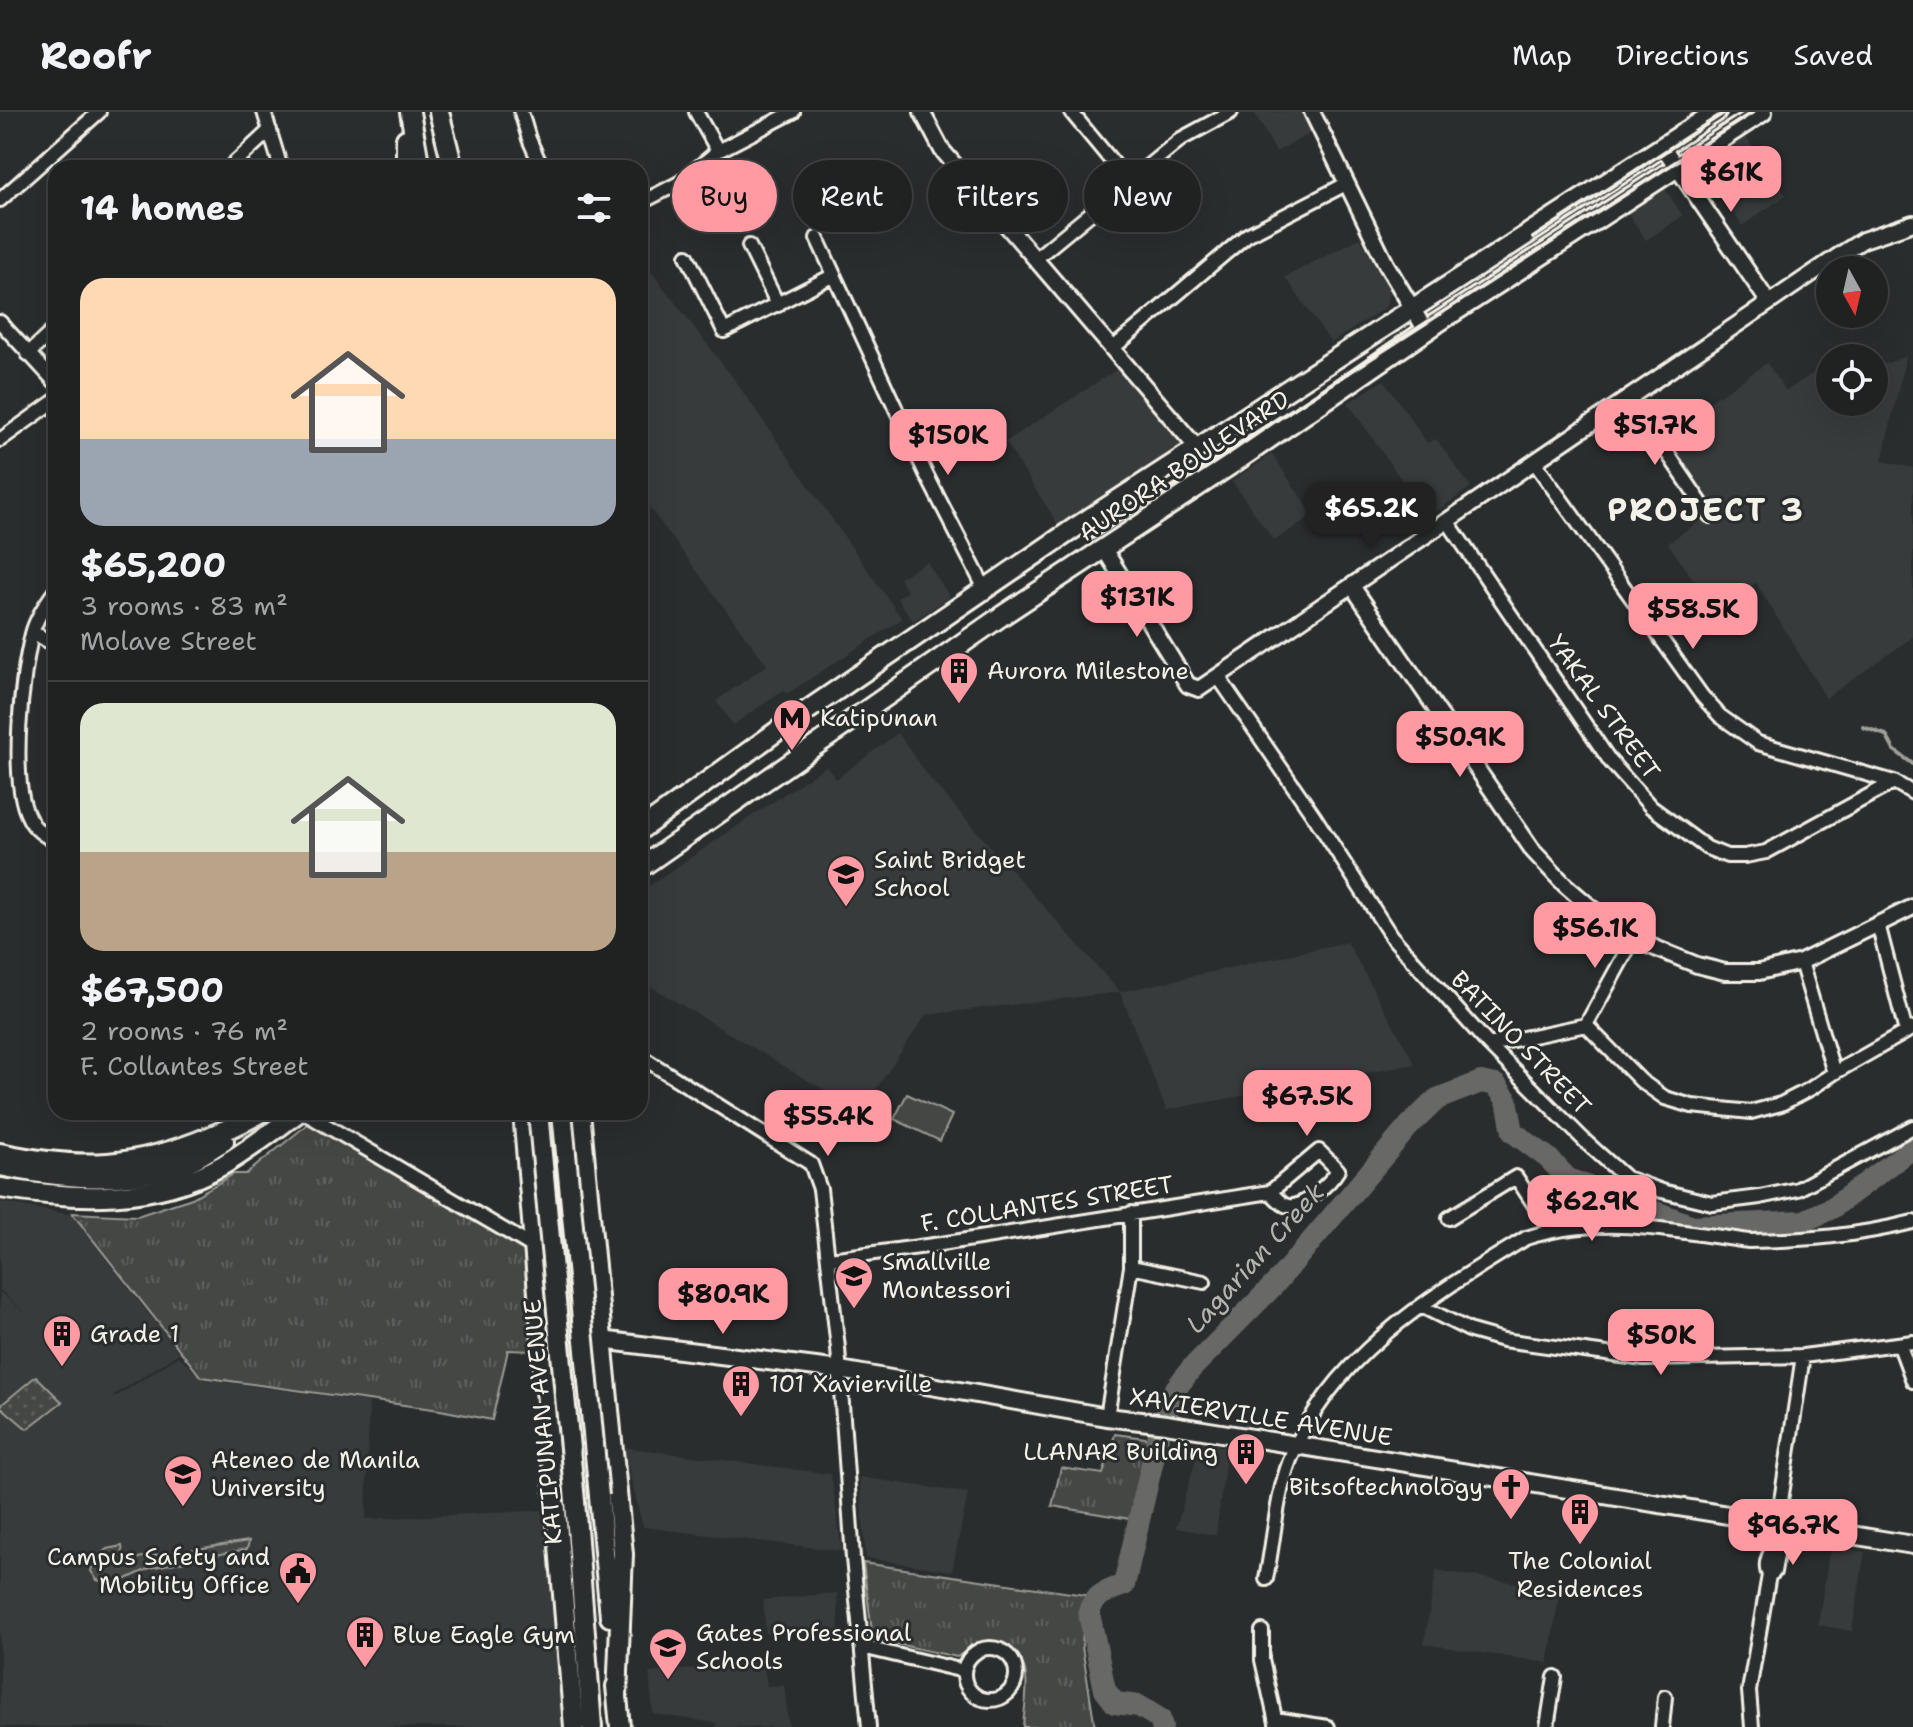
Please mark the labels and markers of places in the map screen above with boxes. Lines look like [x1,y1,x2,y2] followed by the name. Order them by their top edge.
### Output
[1684,146,1778,214] pin: $61K
[1590,399,1720,467] pin: $51.7K
[892,409,1004,477] pin: $150K
[1306,482,1436,550] pin: $65.2K
[1081,571,1193,639] pin: $131K
[1628,583,1758,651] pin: $58.5K
[938,650,980,705] building icon: Aurora Milestone
[987,655,1189,687] place label: Aurora Milestone
[771,697,813,752] metro station icon: Katipunan
[820,702,938,734] place label: Katipunan
[1395,711,1525,779] pin: $50.9K
[874,844,1026,904] place label: Saint Bridget School
[825,853,867,908] school or university icon: Saint Bridget School
[1530,902,1660,970] pin: $56.1K
[1242,1070,1372,1138] pin: $67.5K
[763,1090,893,1158] pin: $55.4K
[1527,1175,1657,1243] pin: $62.9K
[882,1246,1011,1306] place label: Smallville Montessori
[833,1255,875,1310] school or university icon: Smallville Montessori
[658,1268,788,1336] pin: $80.9K
[1614,1309,1708,1377] pin: $50K
[41,1313,83,1368] building icon: Grade 1
[90,1318,179,1350] place label: Grade 1
[720,1363,762,1418] building icon: 101 Xavierville
[769,1368,932,1400] place label: 101 Xavierville
[1225,1431,1267,1486] building icon: LLANAR Building
[1023,1436,1218,1468] place label: LLANAR Building
[211,1444,420,1504] place label: Ateneo de Manila University
[162,1453,204,1508] school or university icon: Ateneo de Manila University
[1490,1466,1532,1521] church icon: Bitsoftechnology
[1289,1471,1483,1503] place label: Bitsoftechnology
[1559,1491,1601,1546] building icon: The Colonial Residences
[1728,1499,1858,1567] pin: $96.7K
[47,1541,270,1601] place label: Campus Safety and Mobility Office
[1508,1545,1652,1605] place label: The Colonial Residences
[277,1550,319,1605] public building icon: Campus Safety and Mobility Office
[344,1614,386,1669] building icon: Blue Eagle Gym
[696,1617,912,1677] place label: Gates Professional Schools
[393,1619,575,1651] place label: Blue Eagle Gym
[647,1626,689,1681] school or university icon: Gates Professional Schools

